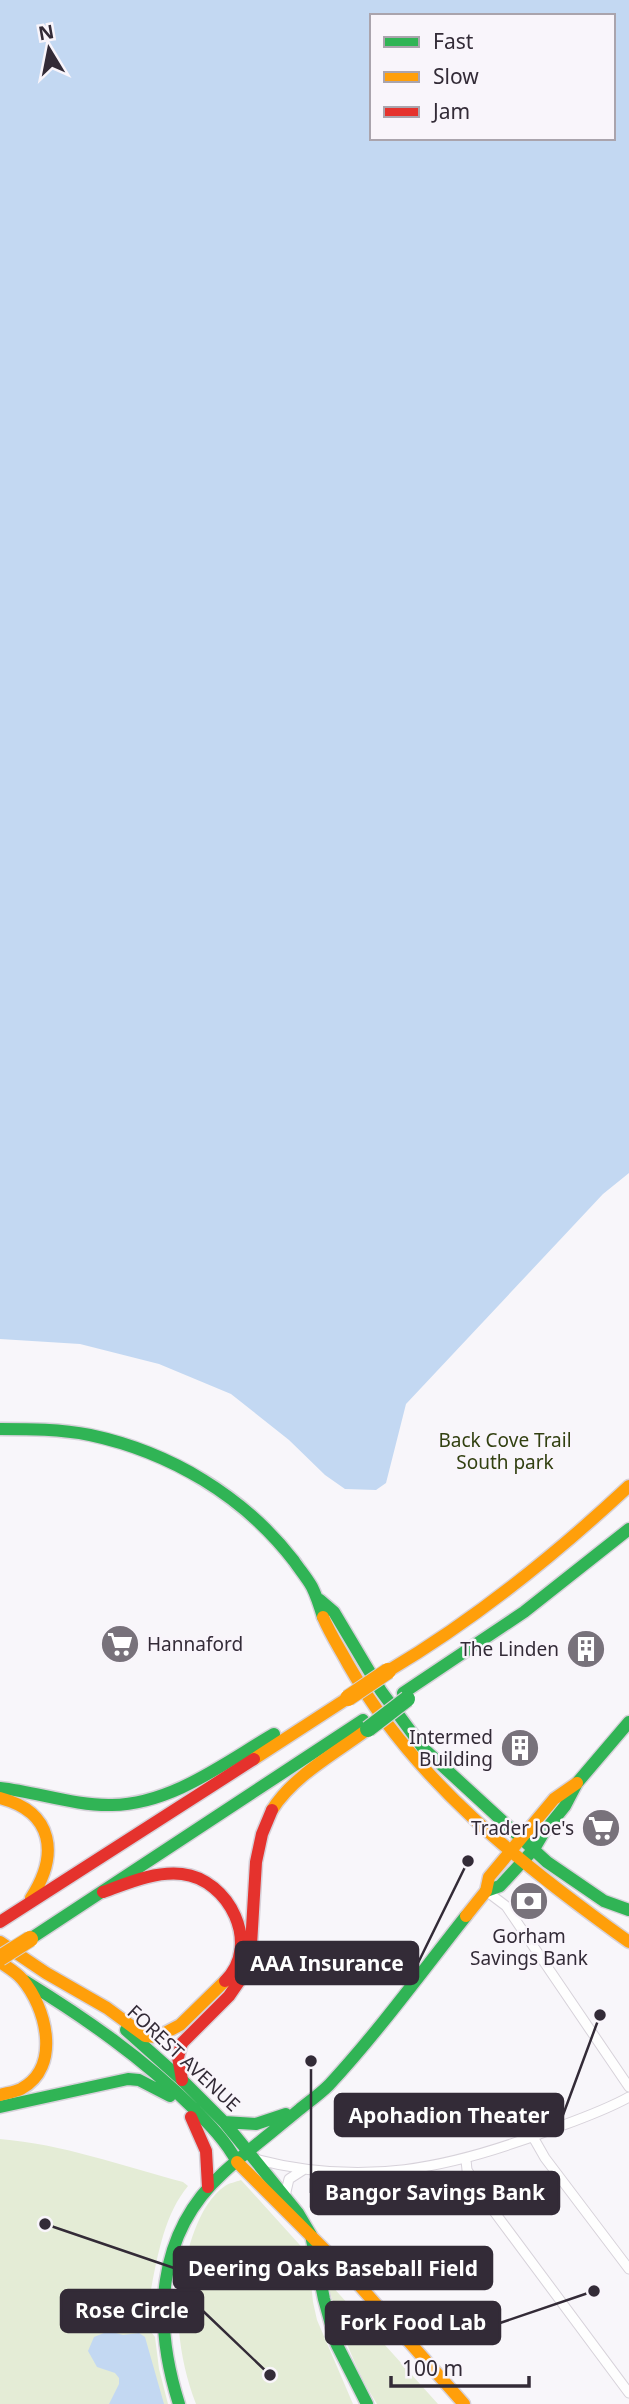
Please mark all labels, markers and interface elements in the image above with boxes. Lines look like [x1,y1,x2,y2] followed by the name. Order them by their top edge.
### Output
[14,14,84,84] north arrow
[370,14,615,140] legend
[36,18,56,46] text: N
[433,27,474,55] text: Fast
[433,62,479,90] text: Slow
[431,97,470,125] text: Jam
[438,1427,572,1475] park label: Back Cove Trail South park
[99,1623,141,1665] supermarket icon: Hannaford
[565,1628,607,1670] building icon: The Linden
[147,1631,243,1657] place label: Hannaford
[460,1636,559,1662] place label: The Linden
[409,1724,493,1772] place label: Intermed Building
[499,1727,541,1769] building icon: Intermed Building
[580,1807,622,1849] supermarket icon: Trader Joe's
[471,1815,574,1841] place label: Trader Joe's
[508,1880,550,1922] bank icon: Gorham Savings Bank
[470,1923,588,1971] place label: Gorham Savings Bank
[236,1942,418,1984] callout: AAA Insurance
[250,1949,404,1977] text: AAA Insurance
[122,1999,246,2117] street label: FOREST AVENUE
[335,2094,563,2136] callout: Apohadion Theater
[349,2101,550,2129] text: Apohadion Theater
[311,2172,559,2214] callout: Bangor Savings Bank
[325,2178,546,2206] text: Bangor Savings Bank
[174,2247,492,2289] callout: Deering Oaks Baseball Field
[188,2254,478,2282] text: Deering Oaks Baseball Field
[61,2290,203,2332] callout: Rose Circle
[75,2296,189,2324] text: Rose Circle
[326,2302,500,2344] callout: Fork Food Lab
[340,2308,486,2336] text: Fork Food Lab
[391,2344,529,2388] scale bar
[402,2354,463,2382] text: 100 m

